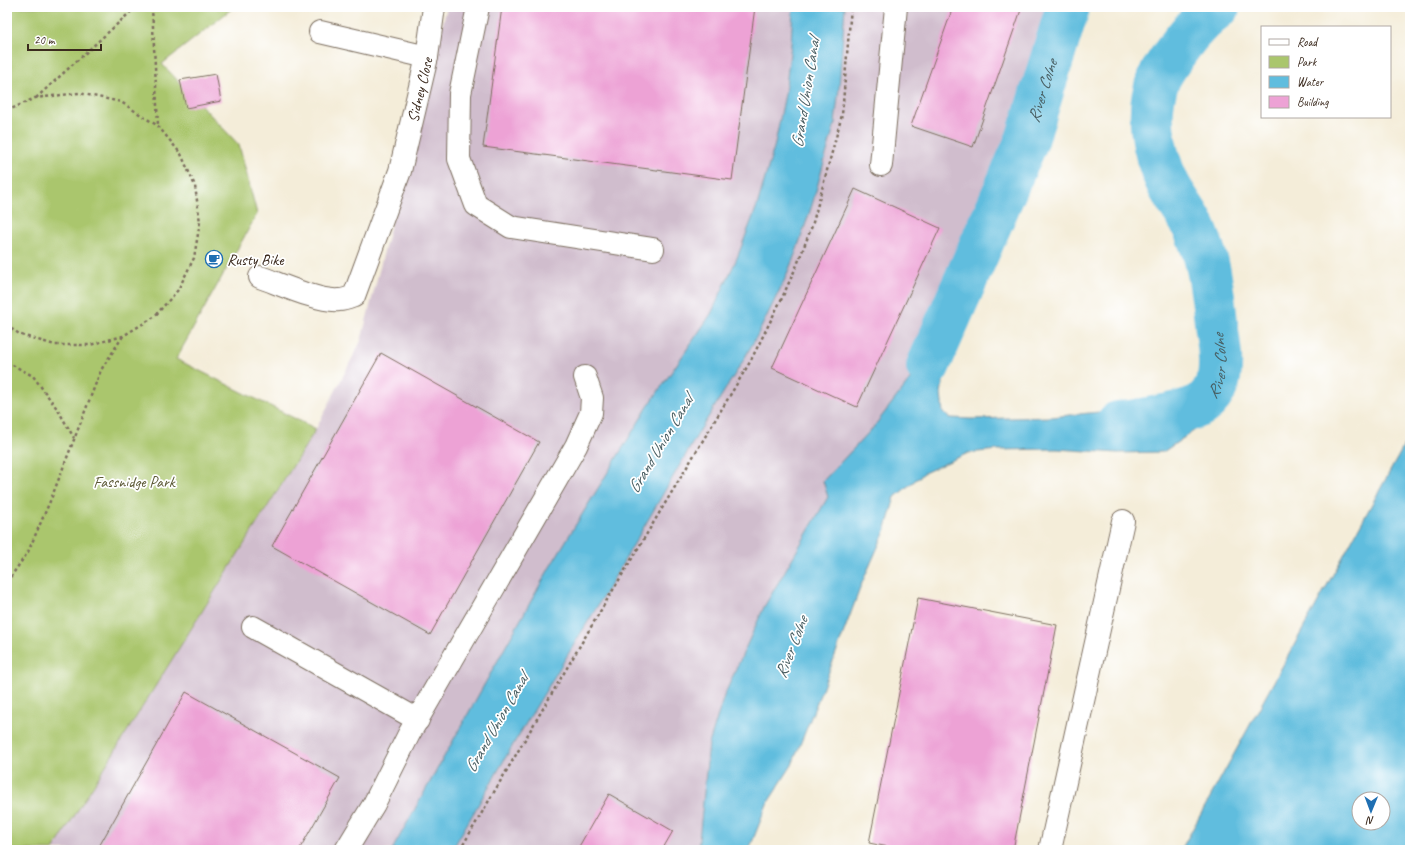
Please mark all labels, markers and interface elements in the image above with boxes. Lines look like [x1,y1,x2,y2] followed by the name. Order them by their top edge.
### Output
[28,26,101,52] scale bar
[1261,26,1391,118] legend
[787,31,825,149] water label: Grand Union Canal
[34,32,56,48] text: 20 m
[1297,34,1319,50] text: Road
[403,54,438,124] street label: Sidney Close
[1297,54,1318,70] text: Park
[1023,55,1063,125] water label: River Colne
[1297,74,1325,90] text: Water
[1297,94,1329,110] text: Building
[204,249,224,269] cafe icon: Rusty Bike
[227,250,285,270] place label: Rusty Bike
[1202,330,1231,402] water label: River Colne
[623,387,701,497] water label: Grand Union Canal
[93,472,176,492] park label: Fassnidge Park
[770,611,814,681] water label: River Colne
[460,665,536,776] water label: Grand Union Canal
[1351,791,1391,831] north arrow
[1365,814,1374,828] text: N

